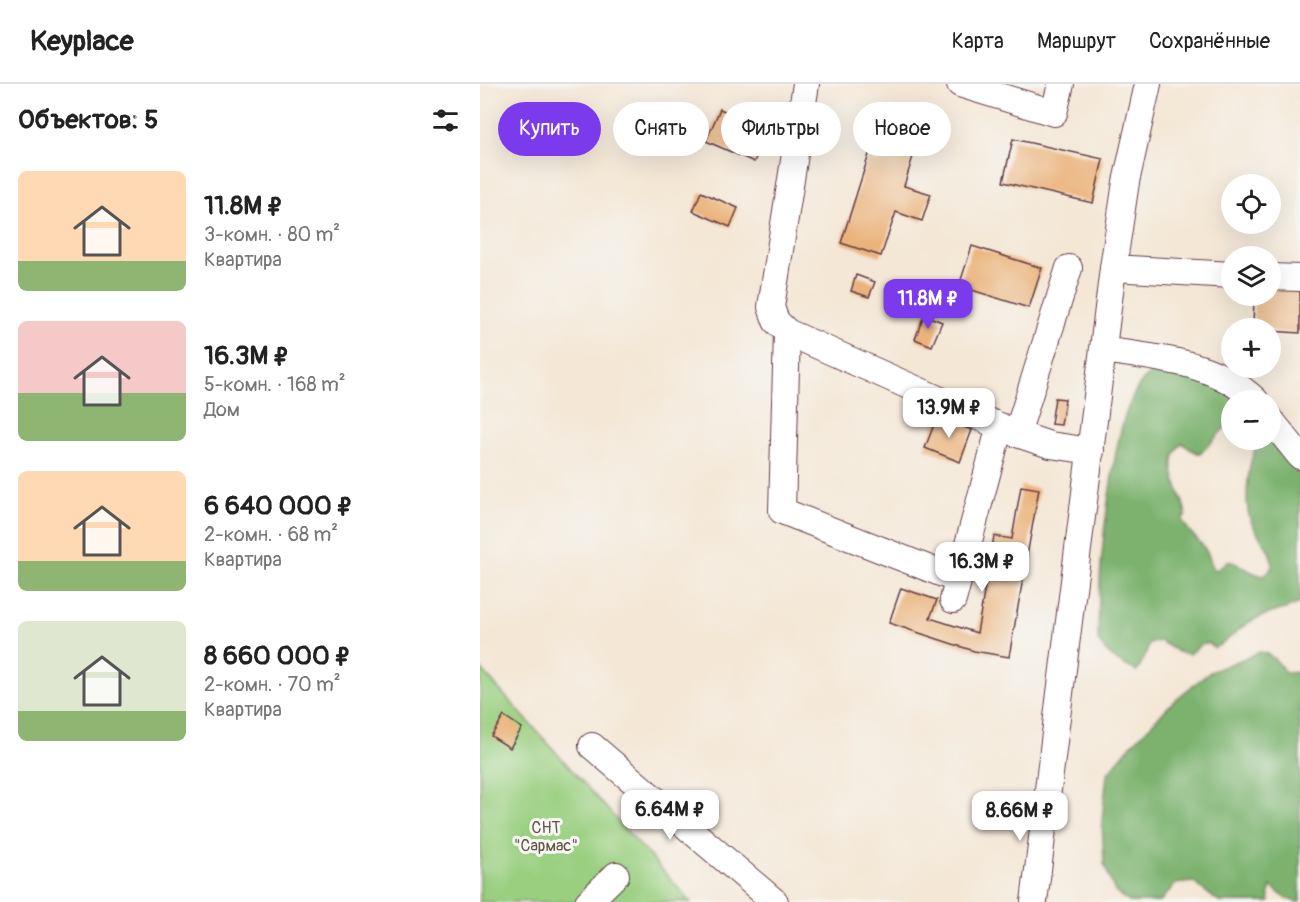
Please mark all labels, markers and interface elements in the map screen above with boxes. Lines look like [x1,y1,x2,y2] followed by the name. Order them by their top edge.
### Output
[30,24,134,59] text: Keyplace
[952,28,1004,55] text: Карта
[1037,28,1116,55] text: Маршрут
[1149,28,1270,55] text: Сохранённые
[498,102,601,156] chip: Купить
[613,102,709,156] chip: Снять
[721,102,841,156] chip: Фильтры
[853,102,951,156] chip: Новое
[18,104,158,136] text: Объектов: 5
[429,104,462,137] icon: filters
[1221,174,1281,450] map controls
[1221,174,1281,234] button: locate
[204,190,283,222] text: 11.8M ₽
[66,195,138,267] icon: home
[204,222,340,247] text: 3-комн. · 80 m²
[1221,246,1281,306] button: layers
[204,247,282,272] text: Квартира
[873,279,983,330] pin: 11.8M ₽
[898,286,958,311] text: 11.8M ₽
[1221,318,1281,378] button: +
[204,340,289,372] text: 16.3M ₽
[66,345,138,417] icon: home
[204,372,346,397] text: 5-комн. · 168 m²
[894,388,1004,439] pin: 13.9M ₽
[1221,390,1281,450] button: −
[917,395,981,420] text: 13.9M ₽
[204,397,240,422] text: Дом
[204,490,353,522] text: 6 640 000 ₽
[66,495,138,567] icon: home
[204,522,338,547] text: 2-комн. · 68 m²
[927,542,1037,593] pin: 16.3M ₽
[204,547,282,572] text: Квартира
[949,549,1015,574] text: 16.3M ₽
[204,640,351,672] text: 8 660 000 ₽
[66,645,138,717] icon: home
[204,672,341,697] text: 2-комн. · 70 m²
[204,697,282,722] text: Квартира
[615,790,725,841] pin: 6.64M ₽
[965,791,1075,842] pin: 8.66M ₽
[635,797,705,822] text: 6.64M ₽
[986,798,1054,823] text: 8.66M ₽
[514,818,578,856] park label: СНТ "Сармас"

